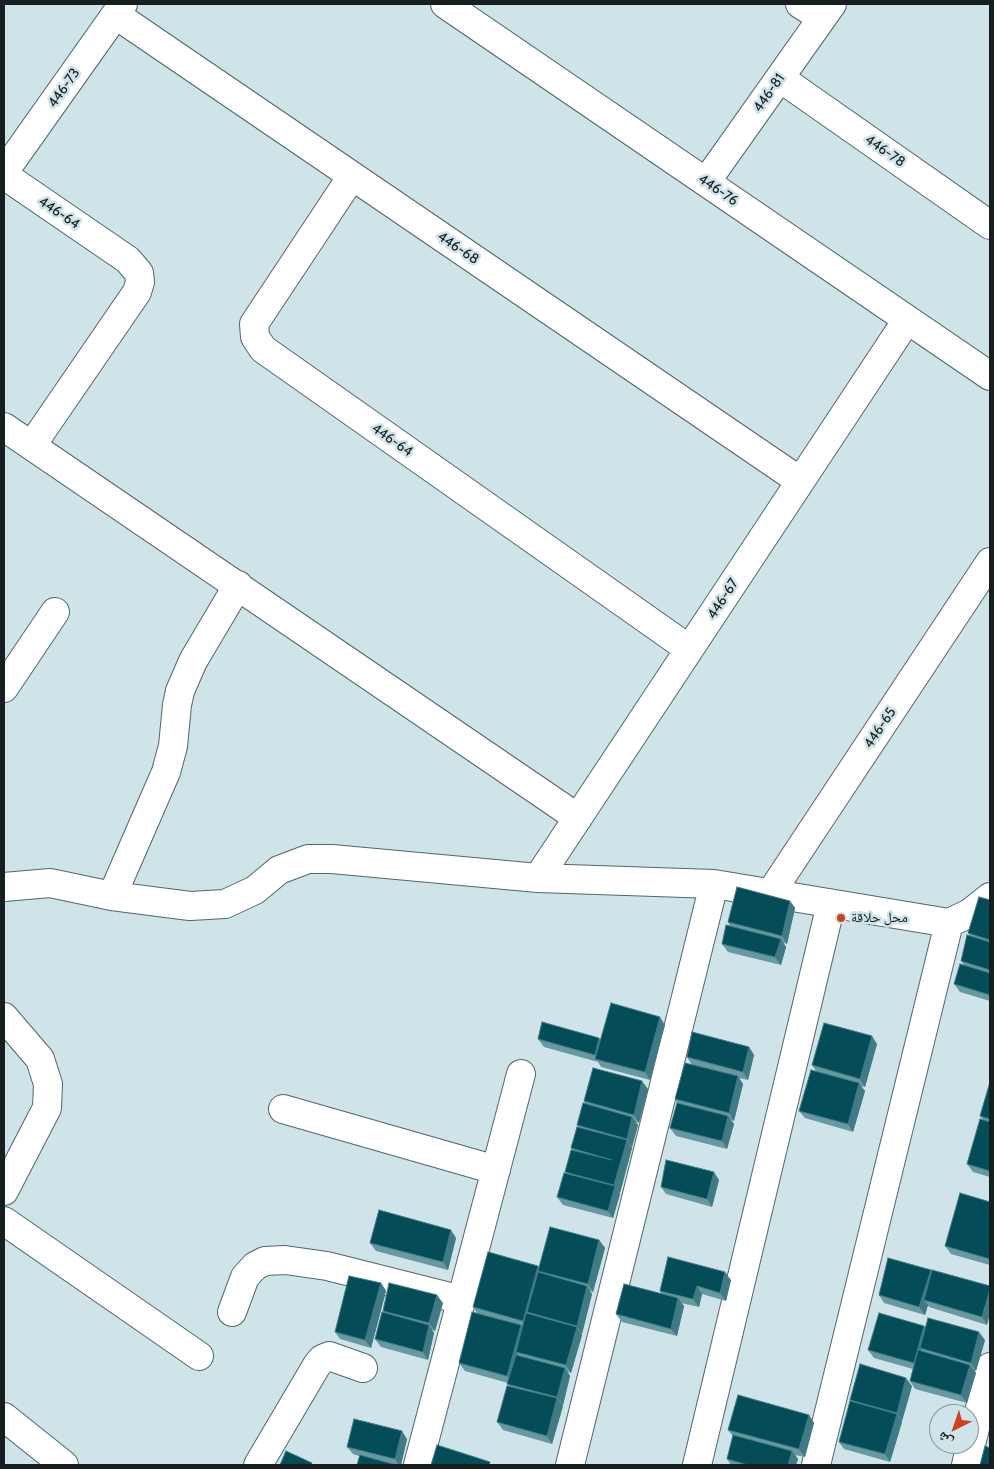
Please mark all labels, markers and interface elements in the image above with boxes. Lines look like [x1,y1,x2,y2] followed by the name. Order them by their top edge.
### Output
[44,65,84,111] street label: 446-73
[750,71,788,115] street label: 446-81
[862,131,908,171] street label: 446-78
[695,171,741,209] street label: 446-76
[35,193,83,233] street label: 446-64
[434,228,482,268] street label: 446-68
[368,420,416,460] street label: 446-64
[704,576,742,622] street label: 446-67
[860,704,900,752] street label: 446-65
[851,910,908,926] place label: محل حلاقة
[835,912,847,924] marker: محل حلاقة
[929,1404,979,1454] north arrow
[933,1428,956,1451] text: ش

